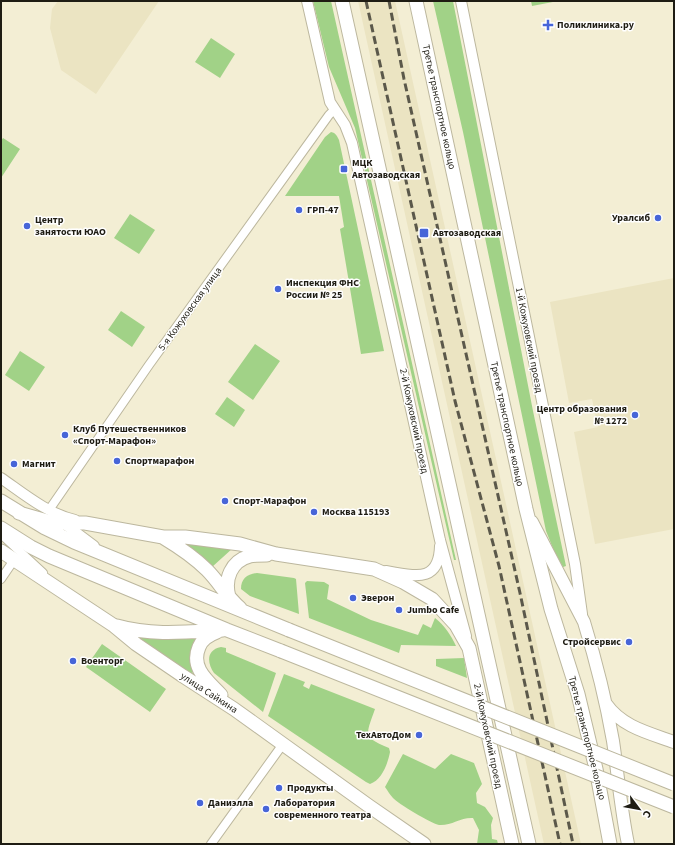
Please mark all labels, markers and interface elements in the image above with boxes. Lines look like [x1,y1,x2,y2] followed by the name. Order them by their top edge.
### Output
[557,18,635,32] place label: Поликлиника.ру
[542,19,554,31] marker: Поликлиника.ру
[419,43,459,171] street label: Третье транспортное кольцо
[351,156,420,182] place label: МЦК Автозаводская
[339,164,349,174] marker: МЦК Автозаводская
[307,203,339,217] place label: ГРП-47
[294,205,304,215] marker: ГРП-47
[612,211,650,225] place label: Уралсиб
[35,213,106,239] place label: Центр занятости ЮАО
[653,213,663,223] marker: Уралсиб
[22,221,32,231] marker: Центр занятости ЮАО
[432,226,501,240] place label: Автозаводская
[418,227,430,239] marker: Автозаводская
[155,264,225,354] street label: 5-я Кожуховская улица
[286,276,359,302] place label: Инспекция ФНС России № 25
[273,284,283,294] marker: Инспекция ФНС России № 25
[512,286,546,395] street label: 1-й Кожуховский проезд
[487,360,527,488] street label: Третье транспортное кольцо
[396,367,432,475] street label: 2-й Кожуховский проезд
[536,402,627,428] place label: Центр образования № 1272
[630,410,640,420] marker: Центр образования № 1272
[73,422,186,448] place label: Клуб Путешественников «Спорт-Марафон»
[60,430,70,440] marker: Клуб Путешественников «Спорт-Марафон»
[125,454,195,468] place label: Спортмарафон
[112,456,122,466] marker: Спортмарафон
[22,457,56,471] place label: Магнит
[9,459,19,469] marker: Магнит
[233,494,307,508] place label: Спорт-Марафон
[220,496,230,506] marker: Спорт-Марафон
[322,505,390,519] place label: Москва 115193
[309,507,319,517] marker: Москва 115193
[361,591,395,605] place label: Эверон
[348,593,358,603] marker: Эверон
[407,603,459,617] place label: Jumbo Cafe
[394,605,404,615] marker: Jumbo Cafe
[562,635,621,649] place label: Стройсервис
[624,637,634,647] marker: Стройсервис
[81,654,125,668] place label: Военторг
[68,656,78,666] marker: Военторг
[178,669,240,717] street label: улица Сайкина
[565,675,609,801] street label: Третье транспортное кольцо
[470,682,506,790] street label: 2-й Кожуховский проезд
[356,728,411,742] place label: ТехАвтоДом
[414,730,424,740] marker: ТехАвтоДом
[287,781,333,795] place label: Продукты
[274,783,284,793] marker: Продукты
[619,789,659,829] north arrow
[208,796,253,810] place label: Даниэлла
[273,796,371,822] place label: Лаборатория современного театра
[195,798,205,808] marker: Даниэлла
[261,804,271,814] marker: Лаборатория современного театра
[639,807,655,821] text: С

